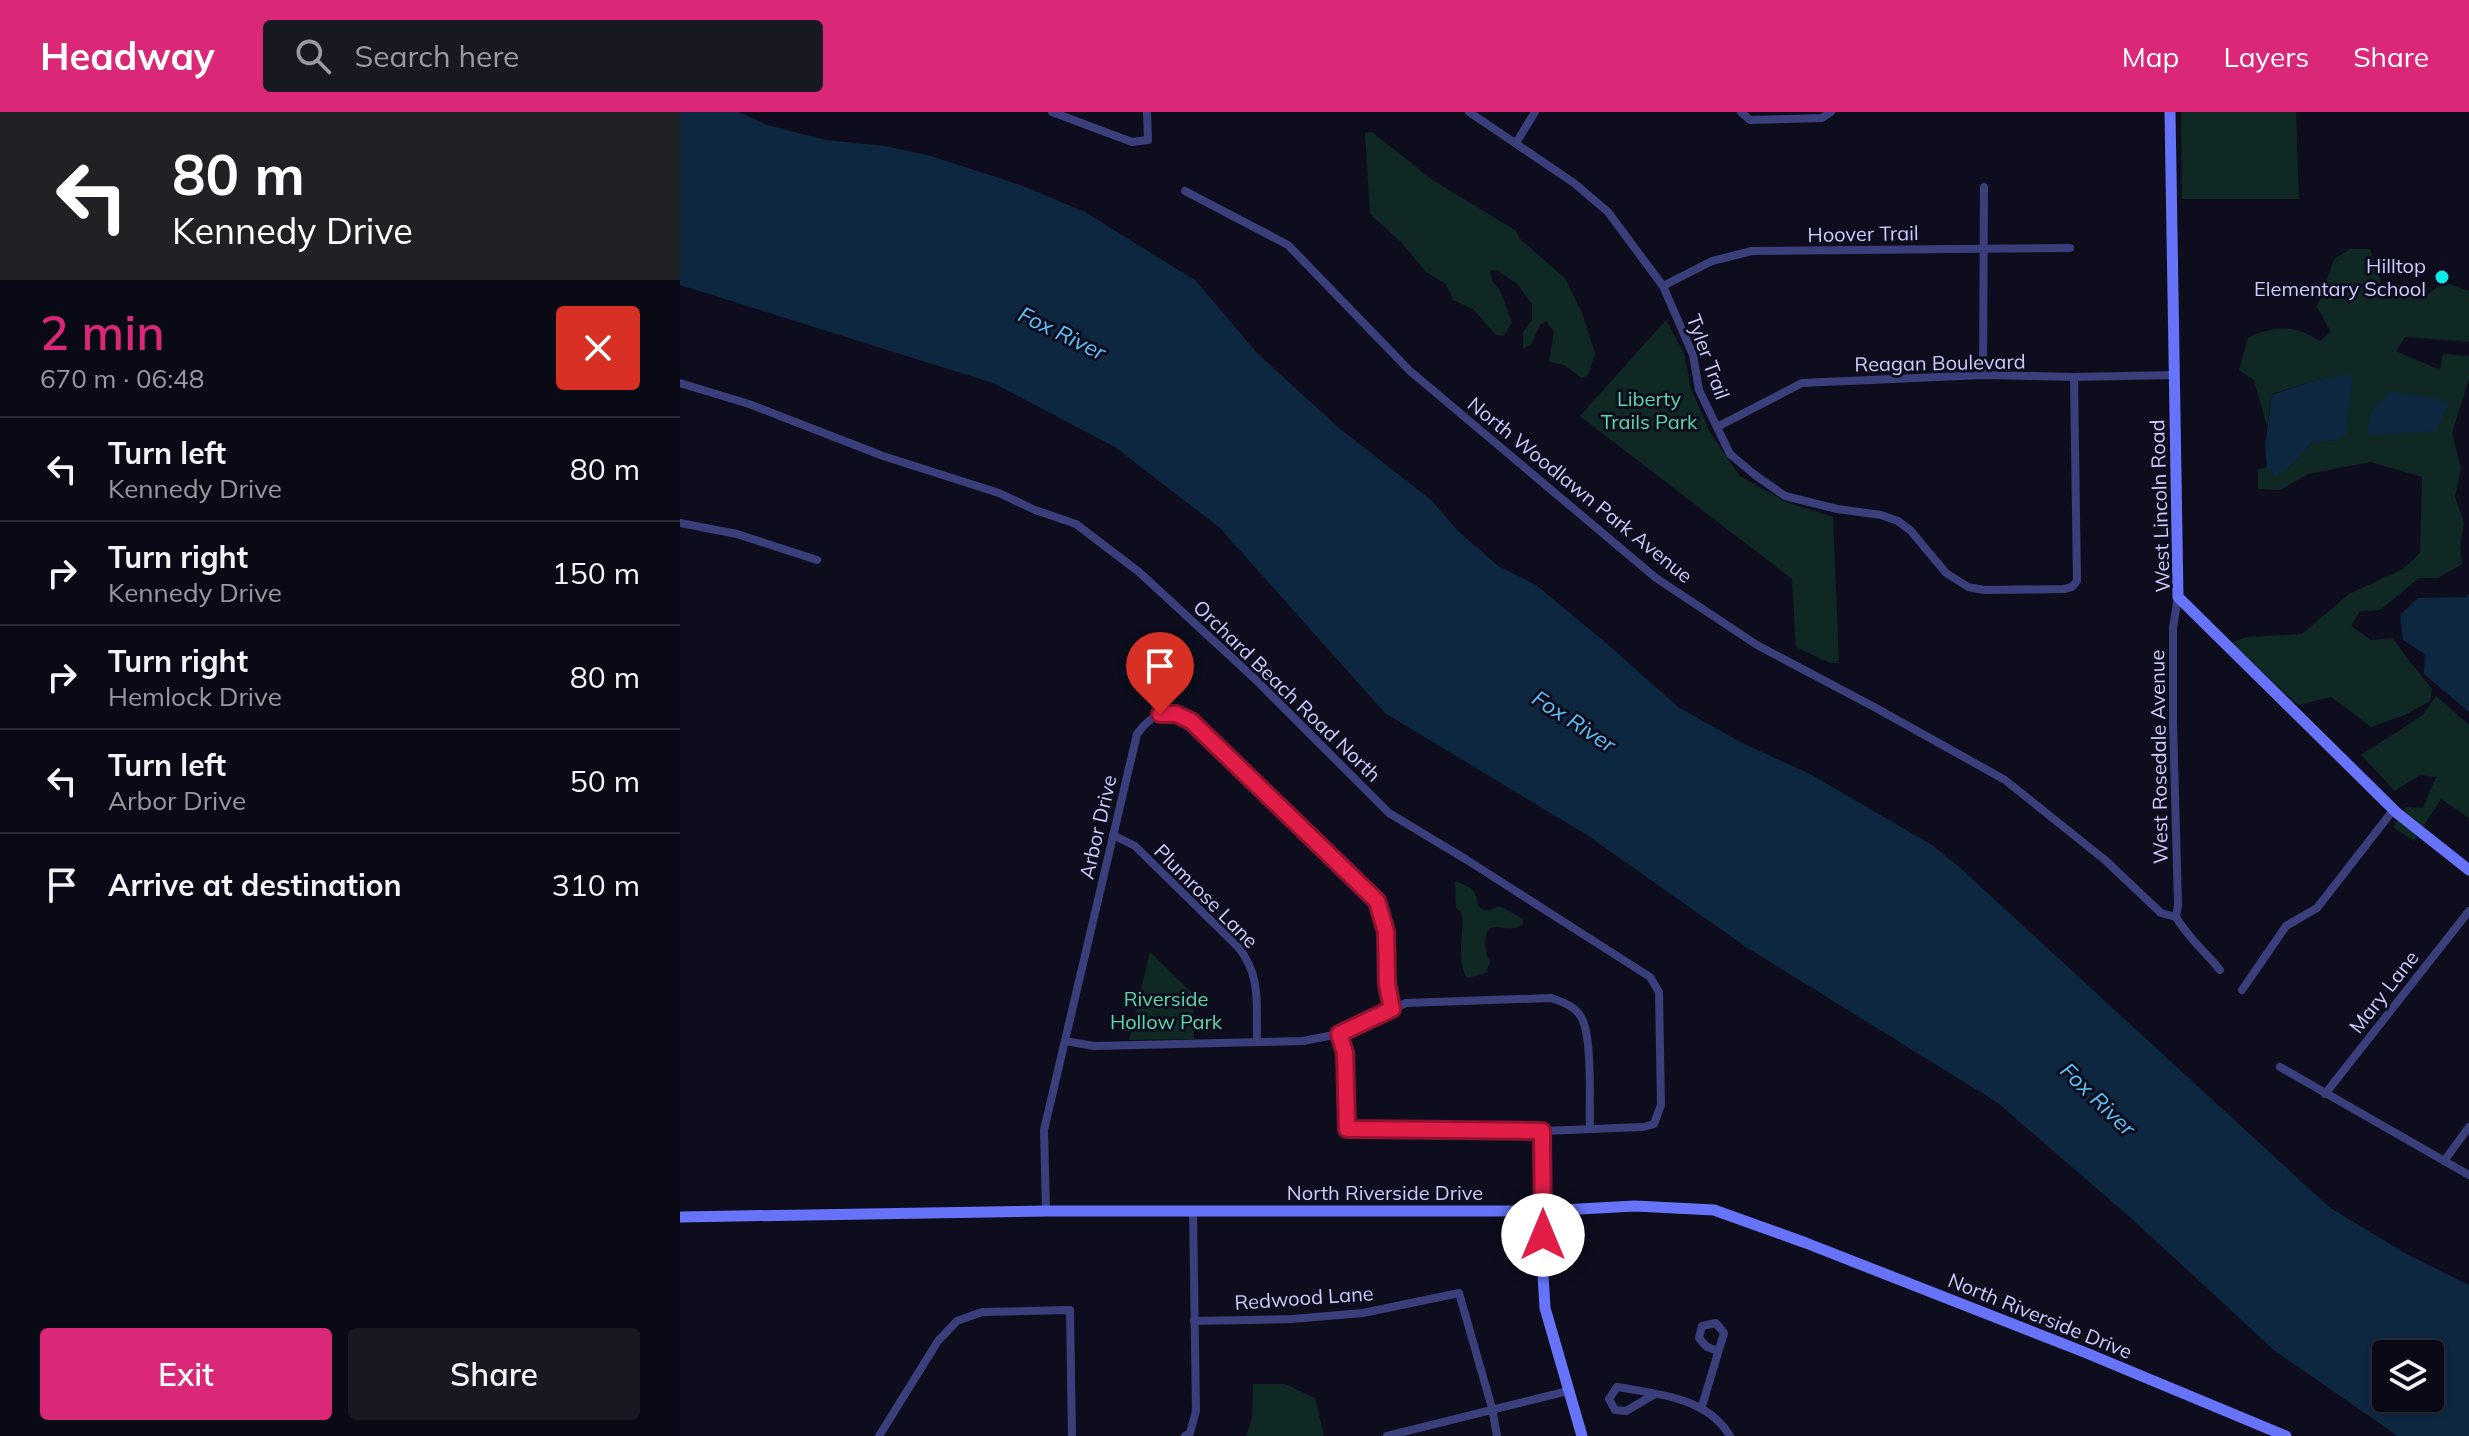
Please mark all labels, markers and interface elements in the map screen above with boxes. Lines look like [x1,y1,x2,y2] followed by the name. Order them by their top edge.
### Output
[263,20,823,92] search box
[40,32,215,80] text: Headway
[291,34,335,78] icon: search
[355,37,519,75] text: Search here
[2122,39,2179,74] text: Map
[2223,39,2309,74] text: Layers
[2353,39,2429,74] text: Share
[172,139,305,209] text: 80 m
[40,144,144,248] icon: left
[172,208,413,253] text: Kennedy Drive
[1807,220,1919,247] street label: Hoover Trail
[2254,253,2426,301] place label: Hilltop Elementary School
[2433,268,2451,286] marker: Hilltop Elementary School
[1014,300,1111,367] water label: Fox River
[40,302,165,362] text: 2 min
[556,306,640,390] button: close
[1682,311,1735,403] street label: Tyler Trail
[1854,349,2026,376] street label: Reagan Boulevard
[40,362,204,395] text: 670 m · 06:48
[1601,386,1698,434] park label: Liberty Trails Park
[1463,391,1698,588] street label: North Woodlawn Park Avenue
[2144,419,2175,593] street label: West Lincoln Road
[108,434,226,472] text: Turn left
[40,447,84,491] icon: left
[570,450,640,488] text: 80 m
[108,472,282,505] text: Kennedy Drive
[108,538,248,576] text: Turn right
[40,551,84,595] icon: right
[552,554,640,592] text: 150 m
[108,576,282,609] text: Kennedy Drive
[1188,594,1386,787] street label: Orchard Beach Road North
[1126,632,1194,714] pin
[108,642,248,680] text: Turn right
[1138,644,1182,688] icon: arrive
[2144,650,2173,864] street label: West Rosedale Avenue
[40,655,84,699] icon: right
[570,658,640,696] text: 80 m
[108,680,282,713] text: Hemlock Drive
[1527,684,1622,759] water label: Fox River
[108,746,226,784] text: Turn left
[40,759,84,803] icon: left
[570,762,640,800] text: 50 m
[1073,772,1122,881] street label: Arbor Drive
[108,784,246,817] text: Arbor Drive
[1149,838,1264,953] street label: Plumrose Lane
[40,863,84,907] icon: arrive
[108,866,402,904] text: Arrive at destination
[552,866,640,904] text: 310 m
[2343,945,2424,1038] street label: Mary Lane
[1110,986,1223,1034] park label: Riverside Hollow Park
[2055,1056,2142,1142] water label: Fox River
[1287,1180,1483,1205] street label: North Riverside Drive
[1501,1193,1585,1277] position arrow
[1945,1267,2136,1364] street label: North Riverside Drive
[1234,1280,1374,1315] street label: Redwood Lane
[40,1328,332,1420] button: Exit
[348,1328,640,1420] button: Share
[2372,1340,2444,1412] map controls
[2372,1340,2444,1412] button: layers

